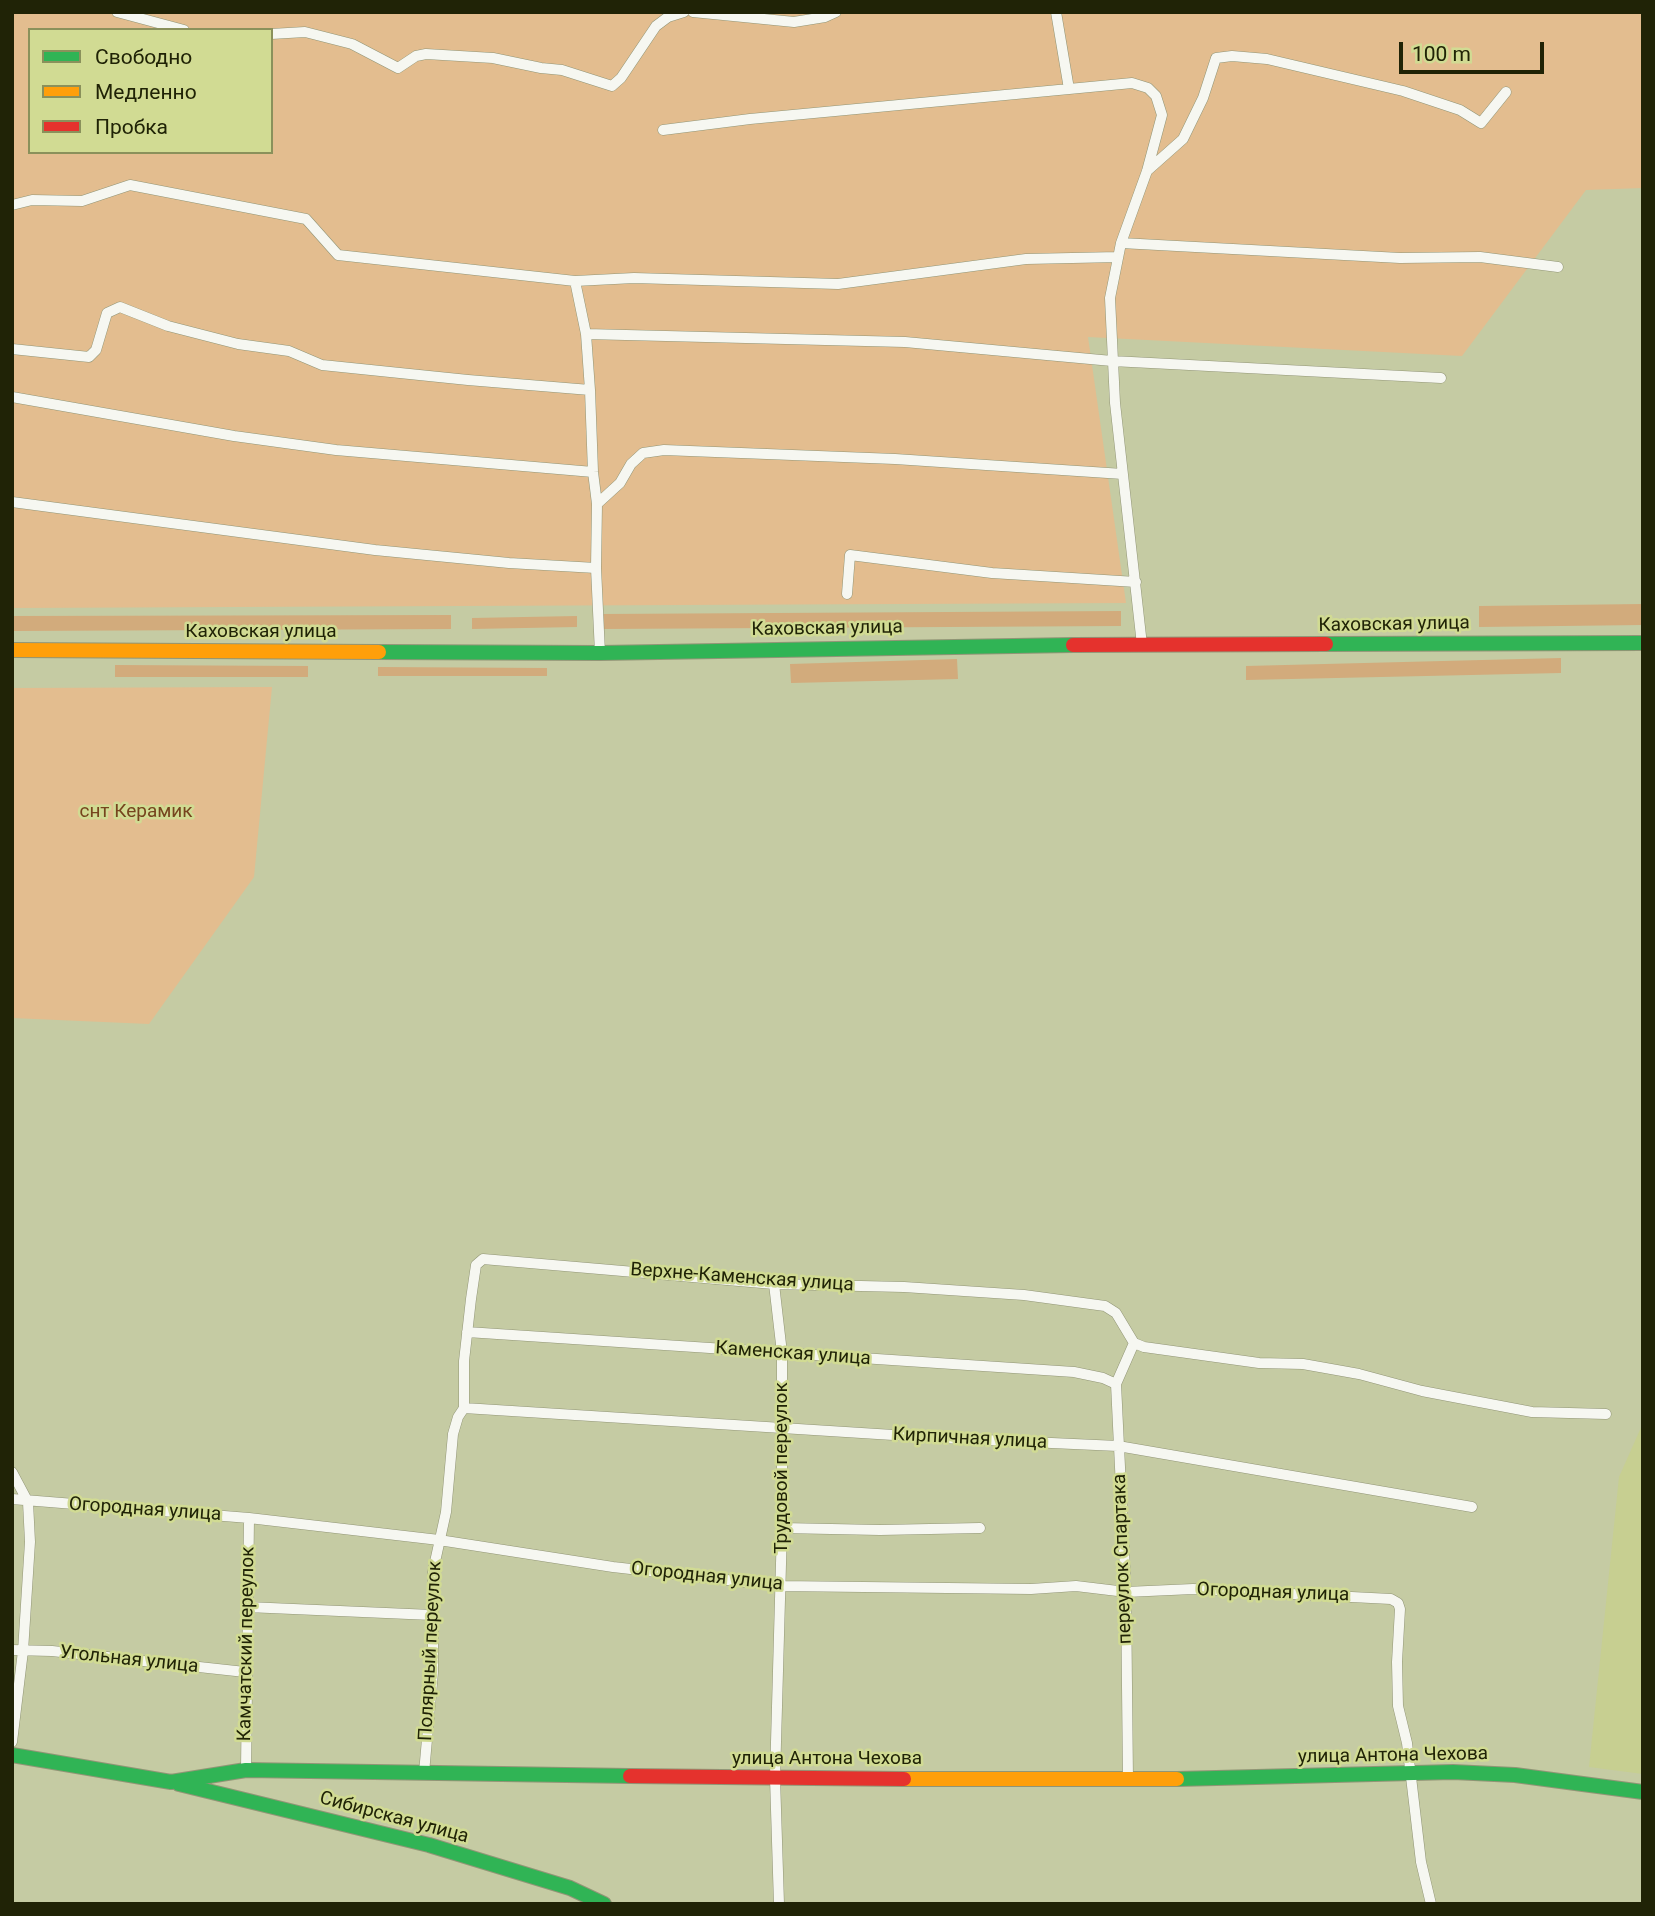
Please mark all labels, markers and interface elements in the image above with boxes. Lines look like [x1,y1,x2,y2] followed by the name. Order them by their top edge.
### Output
[28,28,273,154] legend
[1403,28,1548,72] scale bar
[1412,42,1471,66] text: 100 m
[95,45,192,69] text: Свободно
[95,80,197,104] text: Медленно
[95,115,168,139] text: Пробка
[1318,612,1470,638] street label: Каховская улица
[751,616,903,642] street label: Каховская улица
[185,621,337,643] street label: Каховская улица
[79,801,193,823] park label: снт Керамик
[630,1259,854,1297] street label: Верхне-Каменская улица
[715,1337,871,1371] street label: Каменская улица
[771,1382,793,1554] street label: Трудовой переулок
[892,1424,1048,1454] street label: Кирпичная улица
[1109,1473,1137,1645] street label: переулок Спартака
[68,1493,222,1527] street label: Огородная улица
[234,1546,260,1742] street label: Камчатский переулок
[630,1558,784,1596] street label: Огородная улица
[415,1560,447,1742] street label: Полярный переулок
[1196,1579,1350,1607] street label: Огородная улица
[59,1641,199,1679] street label: Угольная улица
[1298,1743,1488,1769] street label: улица Антона Чехова
[732,1748,922,1770] street label: улица Антона Чехова
[317,1787,471,1849] street label: Сибирская улица

